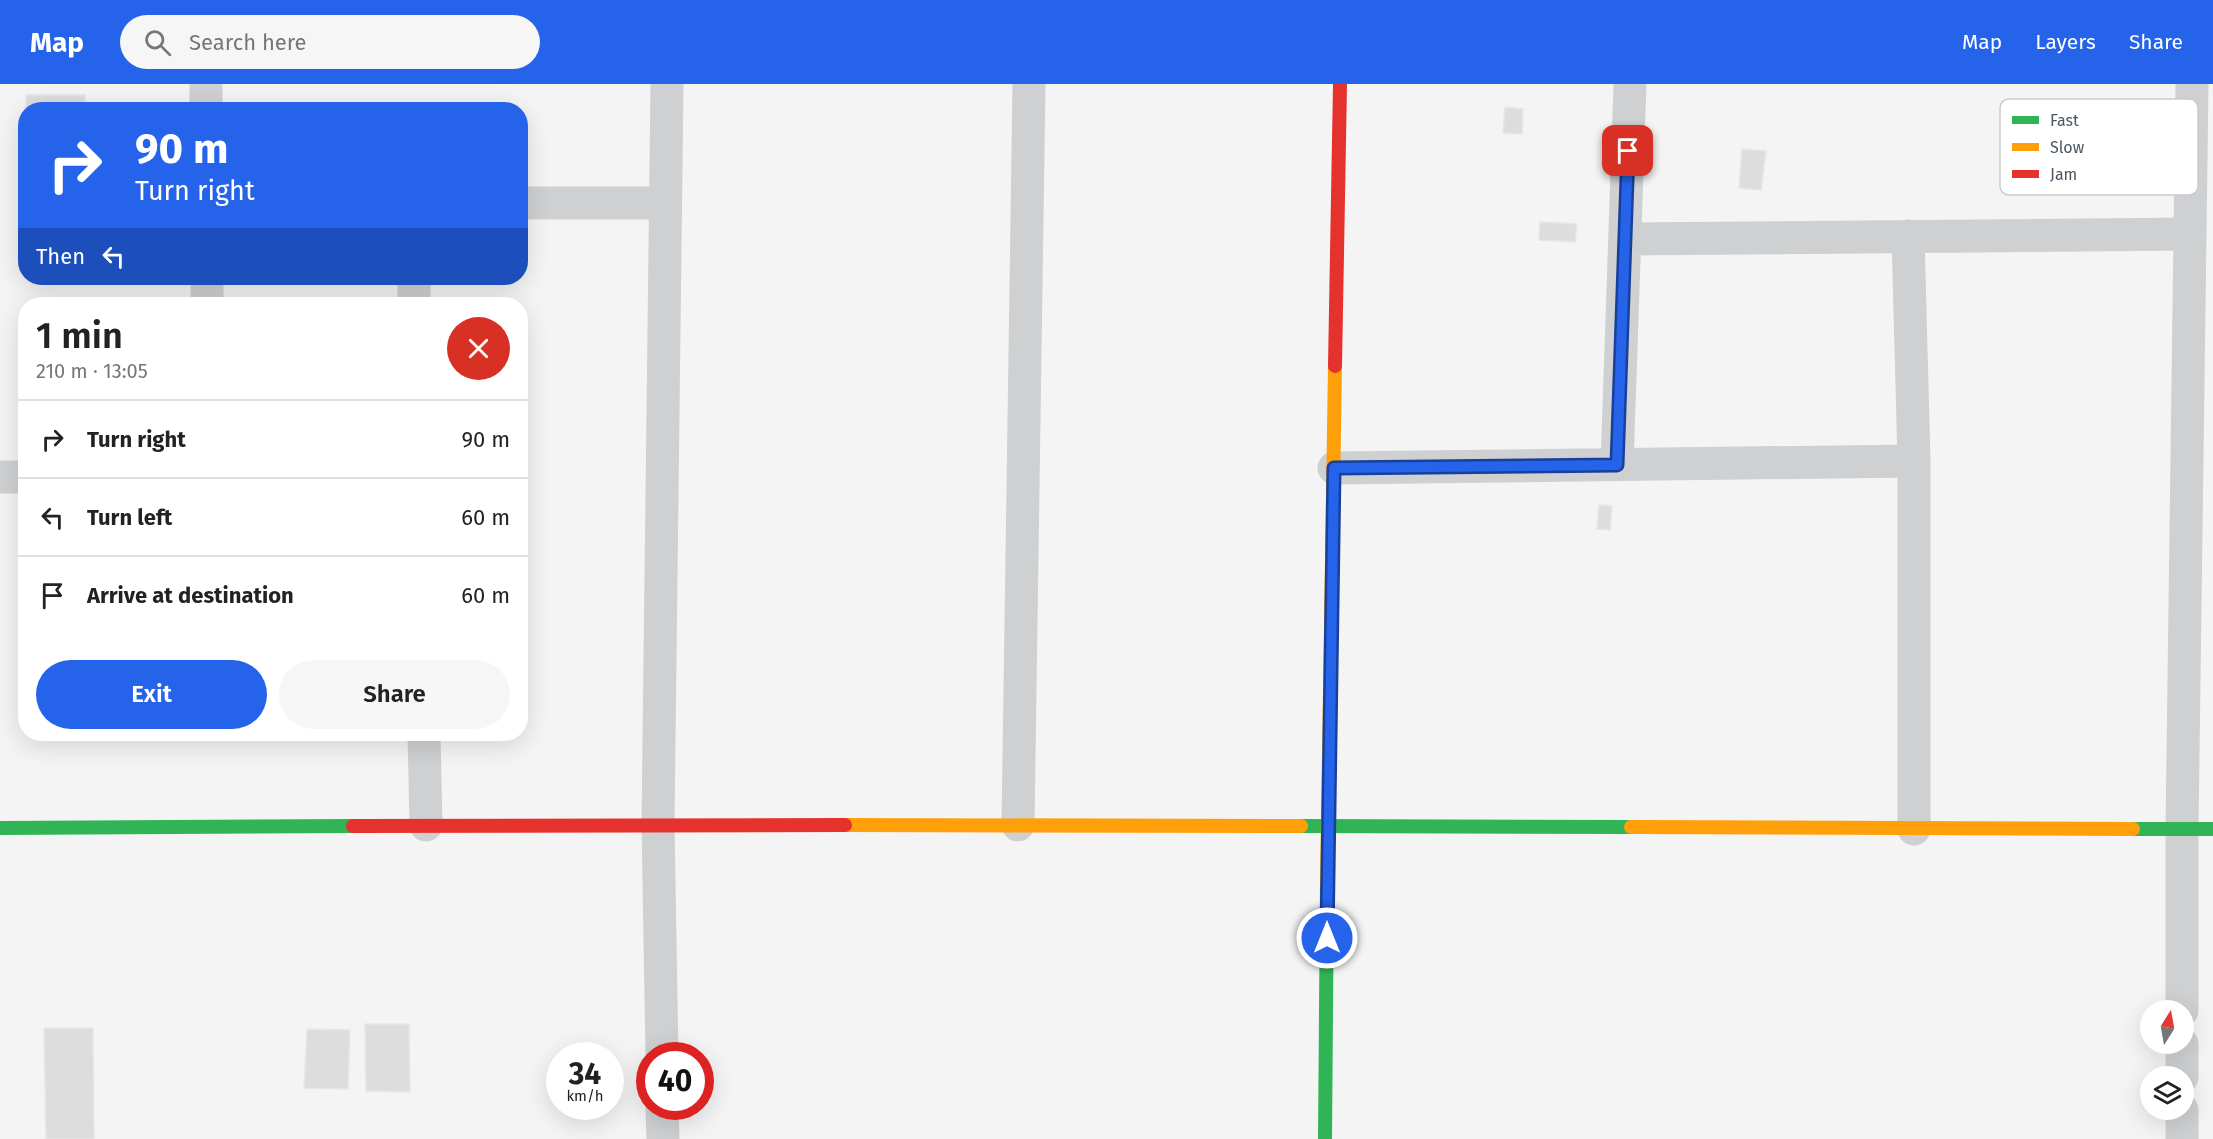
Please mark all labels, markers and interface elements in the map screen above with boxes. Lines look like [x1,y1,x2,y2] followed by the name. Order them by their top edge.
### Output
[120,15,540,69] search box
[30,26,84,59] text: Map
[141,26,174,59] icon: search
[189,29,307,56] text: Search here
[1962,29,2002,55] text: Map
[2035,29,2096,55] text: Layers
[2129,29,2183,55] text: Share
[2000,99,2198,195] legend
[2050,111,2079,130] text: Fast
[135,124,229,174] text: 90 m
[1602,125,1653,176] pin
[36,126,114,204] icon: right
[1611,134,1644,167] icon: arrive
[2050,138,2085,157] text: Slow
[2050,165,2077,184] text: Jam
[135,175,255,207] text: Turn right
[97,240,130,273] icon: left
[36,243,85,270] text: Then
[36,314,123,358] text: 1 min
[447,317,510,380] button: close
[36,359,148,383] text: 210 m · 13:05
[36,423,69,456] icon: right
[87,426,186,453] text: Turn right
[461,426,510,453] text: 90 m
[36,501,69,534] icon: left
[87,504,172,531] text: Turn left
[461,504,510,531] text: 60 m
[36,579,69,612] icon: arrive
[87,582,294,609] text: Arrive at destination
[461,582,510,609] text: 60 m
[36,660,267,729] button: Exit
[279,660,510,729] button: Share
[1295,906,1359,970] position arrow
[2140,1000,2194,1054] north arrow
[2140,1000,2194,1120] map controls
[636,1042,714,1120] speed limit sign: 40
[569,1056,601,1092] text: 34
[2140,1066,2194,1120] button: layers
[566,1087,604,1105] text: km/h

